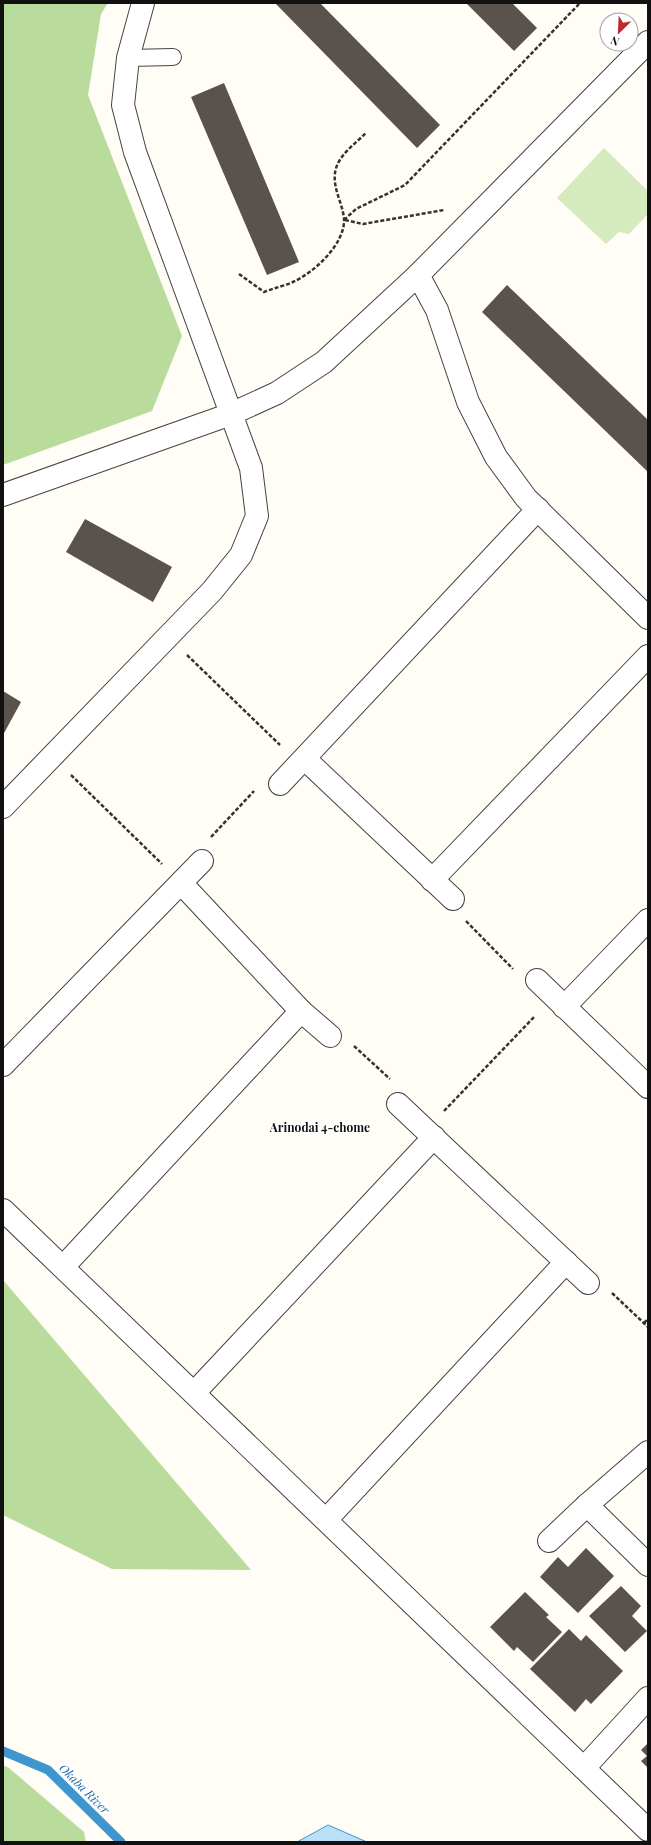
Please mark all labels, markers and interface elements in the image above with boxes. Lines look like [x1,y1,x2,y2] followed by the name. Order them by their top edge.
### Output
[599,12,639,52] north arrow
[608,33,621,50] text: N
[269,1119,370,1135] district label: Arinodai 4-chome
[56,1760,114,1817] water label: Okaba River

